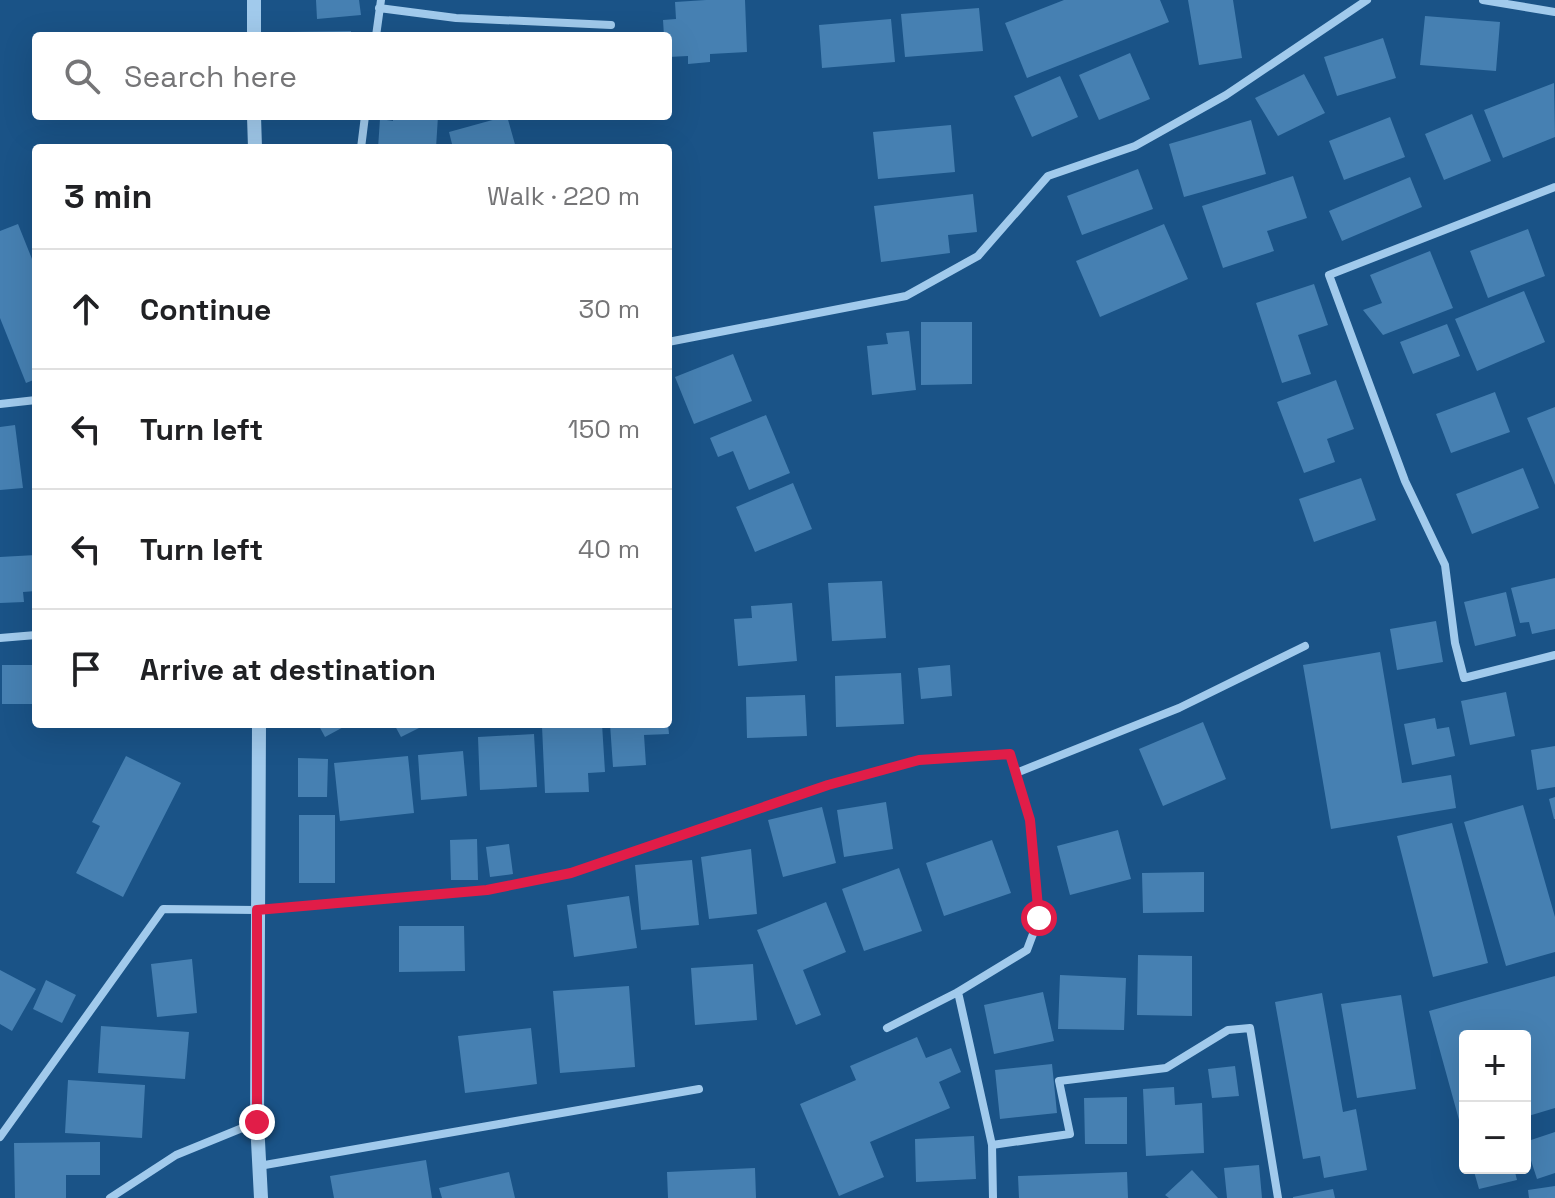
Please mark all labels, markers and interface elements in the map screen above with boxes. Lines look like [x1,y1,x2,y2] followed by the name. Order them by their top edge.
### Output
[32,32,672,120] search box
[60,54,104,98] icon: search
[124,57,297,96] text: Search here
[64,175,152,218] text: 3 min
[487,179,640,213] text: Walk · 220 m
[64,287,108,331] icon: ahead
[140,290,271,329] text: Continue
[579,292,640,326] text: 30 m
[64,407,108,451] icon: left
[140,410,263,449] text: Turn left
[568,412,640,446] text: 150 m
[64,527,108,571] icon: left
[140,530,263,569] text: Turn left
[578,532,640,566] text: 40 m
[64,647,108,691] icon: arrive
[140,650,436,689] text: Arrive at destination
[1021,900,1057,936] route start
[1459,1030,1531,1174] map controls
[1459,1030,1531,1102] button: +
[1459,1102,1531,1174] button: −
[239,1104,275,1140] route end

